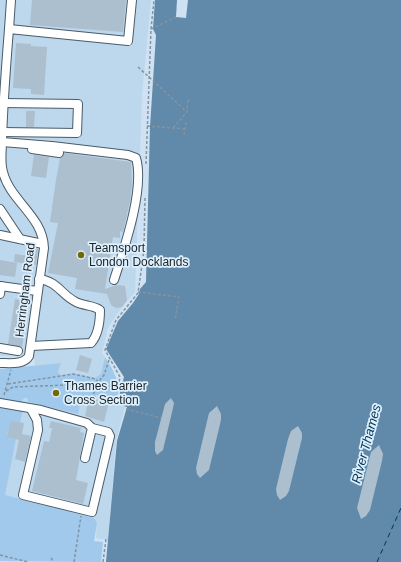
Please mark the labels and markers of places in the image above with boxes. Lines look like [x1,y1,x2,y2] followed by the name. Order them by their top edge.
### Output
[89,241,188,269] place label: Teamsport London Docklands
[76,250,86,260] marker: Teamsport London Docklands
[64,379,147,407] place label: Thames Barrier Cross Section
[51,388,61,398] marker: Thames Barrier Cross Section

